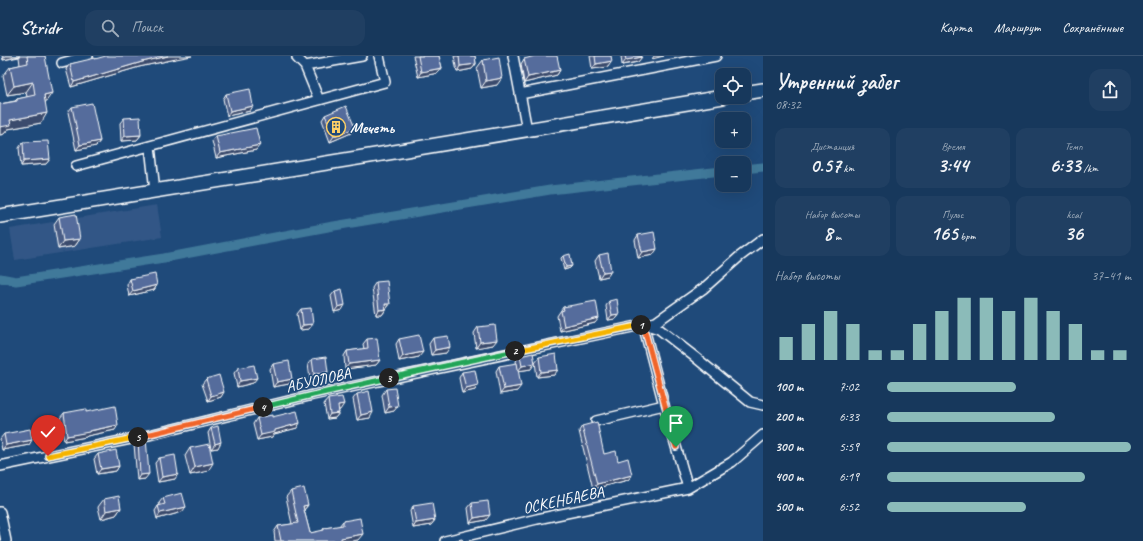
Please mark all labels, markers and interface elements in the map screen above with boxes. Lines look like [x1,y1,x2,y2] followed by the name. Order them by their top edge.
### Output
[85,10,365,46] search box
[20,16,61,40] text: Stridr
[99,17,121,39] icon: search
[131,18,163,37] text: Поиск
[940,19,972,36] text: Карта
[994,19,1040,36] text: Маршрут
[1062,19,1123,36] text: Сохранённые
[715,68,751,192] map controls
[715,68,751,104] button: locate
[775,68,898,96] text: Утренний забег
[1089,69,1131,111] button: share
[775,97,801,113] text: 08:32
[715,112,751,148] button: +
[325,116,347,138] building icon: Мечеть
[350,118,396,138] place label: Мечеть
[810,139,854,153] text: Дистанция
[941,139,965,153] text: Время
[1065,139,1083,153] text: Темп
[810,153,841,178] text: 0.57
[938,153,968,178] text: 3:44
[1049,153,1081,178] text: 6:33
[715,156,751,192] button: −
[841,161,854,175] text: km
[1081,161,1098,175] text: /km
[805,207,860,221] text: Набор высоты
[942,207,964,221] text: Пульс
[1066,207,1081,221] text: kcal
[823,221,832,246] text: 8
[931,221,958,246] text: 165
[1064,221,1083,246] text: 36
[832,229,841,243] text: m
[958,229,975,243] text: bpm
[775,268,840,284] text: Набор высоты
[1091,268,1131,284] text: 37–41 m
[631,315,651,335] pin: 1
[639,318,643,332] text: 1
[505,341,525,361] pin: 2
[513,344,517,358] text: 2
[284,363,353,397] street label: АБУОЛОВА
[379,368,399,388] pin: 3
[387,371,391,385] text: 3
[775,379,803,395] text: 100 m
[839,379,859,395] text: 7:02
[253,397,273,417] pin: 4
[261,400,265,414] text: 4
[659,406,693,447] pin
[775,409,803,425] text: 200 m
[839,409,859,425] text: 6:33
[665,412,687,434] icon: arrive
[31,415,65,456] pin
[37,421,59,443] icon: check
[128,427,148,447] pin: 5
[136,430,140,444] text: 5
[775,439,803,455] text: 300 m
[839,439,859,455] text: 5:59
[775,469,803,485] text: 400 m
[839,469,859,485] text: 6:19
[521,481,606,518] street label: ОСКЕНБАЕВА
[775,499,803,515] text: 500 m
[839,499,859,515] text: 6:52

